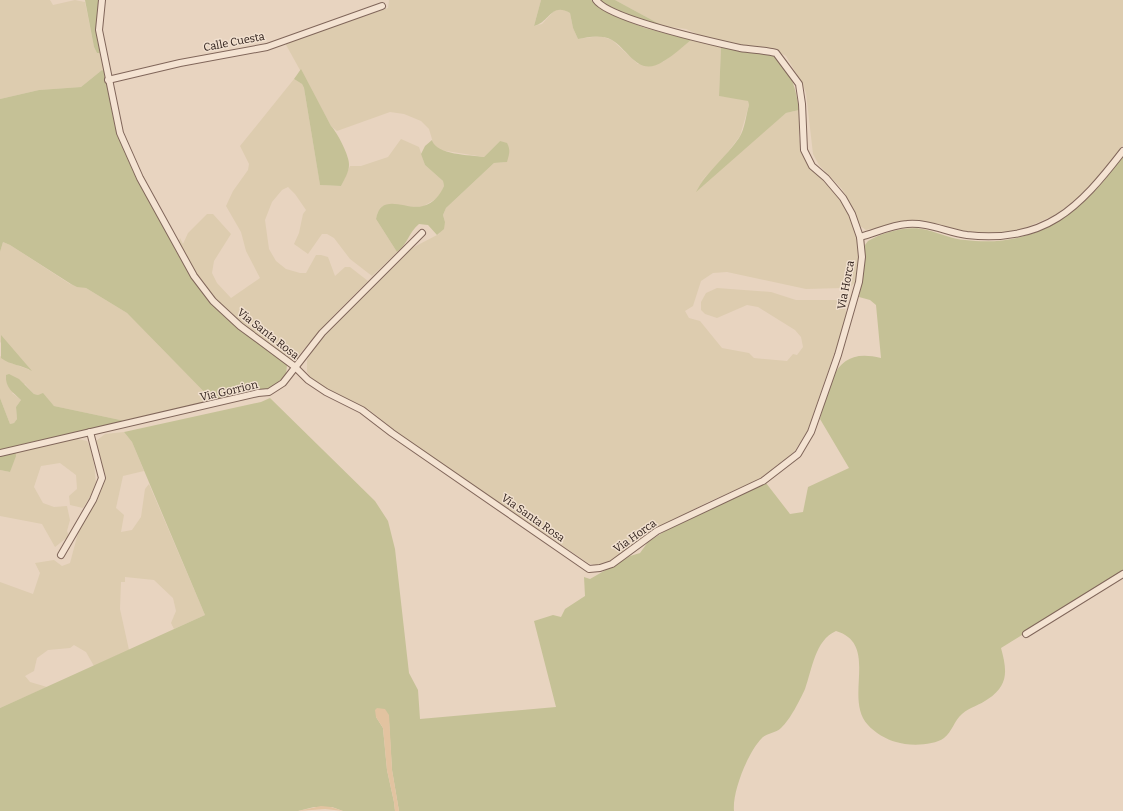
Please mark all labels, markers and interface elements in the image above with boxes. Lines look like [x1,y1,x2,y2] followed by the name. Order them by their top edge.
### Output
[202,30,266,54] street label: Calle Cuesta
[835,259,857,311] street label: Via Horca
[235,306,301,362] street label: Via Santa Rosa
[199,378,259,404] street label: Via Gorrion
[499,491,567,545] street label: Via Santa Rosa
[611,516,659,556] street label: Via Horca

